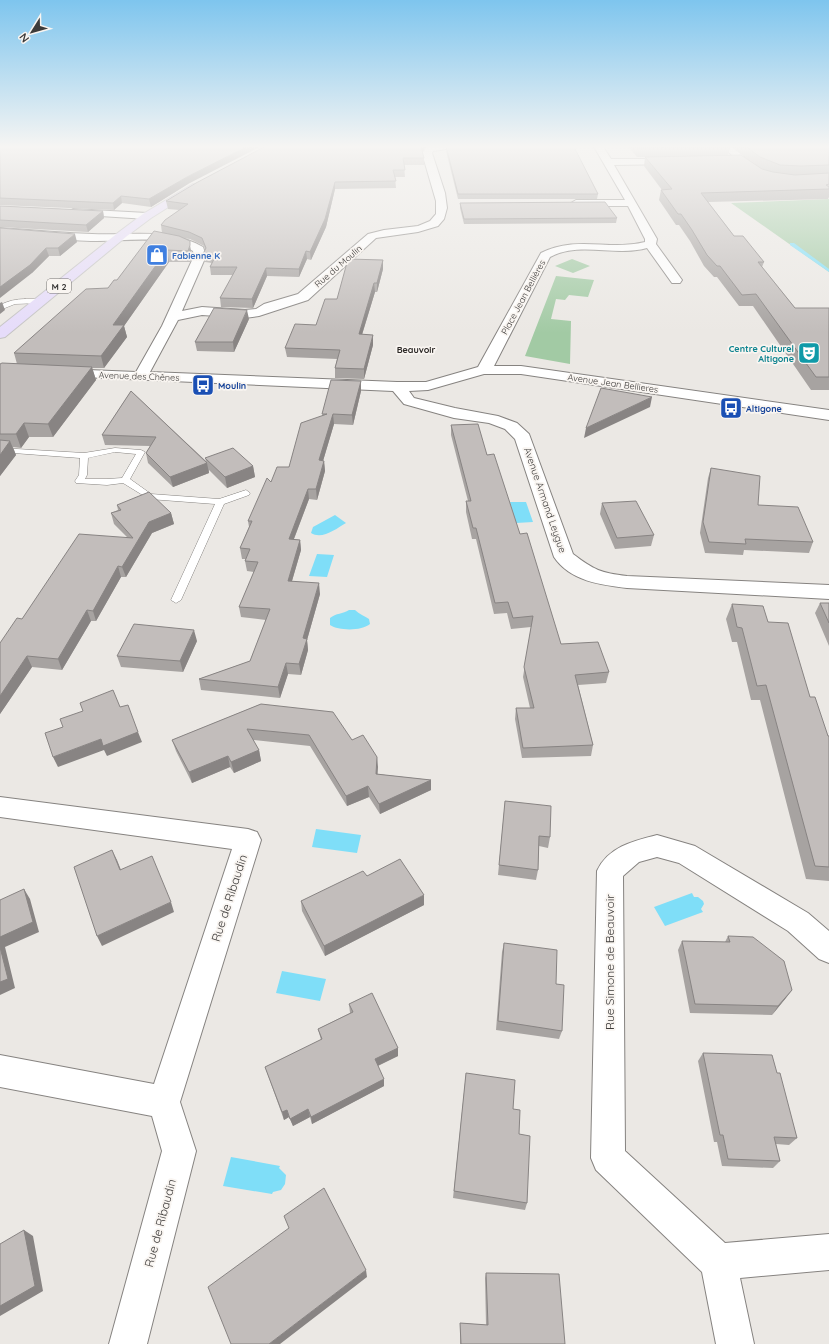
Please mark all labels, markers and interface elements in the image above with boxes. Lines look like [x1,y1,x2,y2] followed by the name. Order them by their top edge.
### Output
[12,12,52,52] north arrow
[16,31,32,45] text: N
[144,242,170,268] shop icon: Fabienne K
[312,243,364,289] street label: Rue du Moulin
[172,250,220,261] place label: Fabienne K
[499,258,547,336] street label: Place Jean Bellières
[47,279,71,293] road number: M 2
[796,340,822,366] theatre icon: Centre Culturel Altigone
[729,343,794,364] place label: Centre Culturel Altigone
[397,344,435,355] district label: Beauvoir
[98,369,180,383] street label: Avenue des Chênes
[567,371,659,395] street label: Avenue Jean Bellieres
[190,372,216,398] bus stop icon: Moulin
[218,380,246,391] place label: Moulin
[718,395,744,421] bus stop icon: Altigone
[746,403,782,414] place label: Altigone
[521,445,569,555] street label: Avenue Armand Leygue
[208,853,250,943] street label: Rue de Ribaudin
[602,894,617,1030] street label: Rue Simone de Beauvoir
[141,1177,179,1269] street label: Rue de Ribaudin

